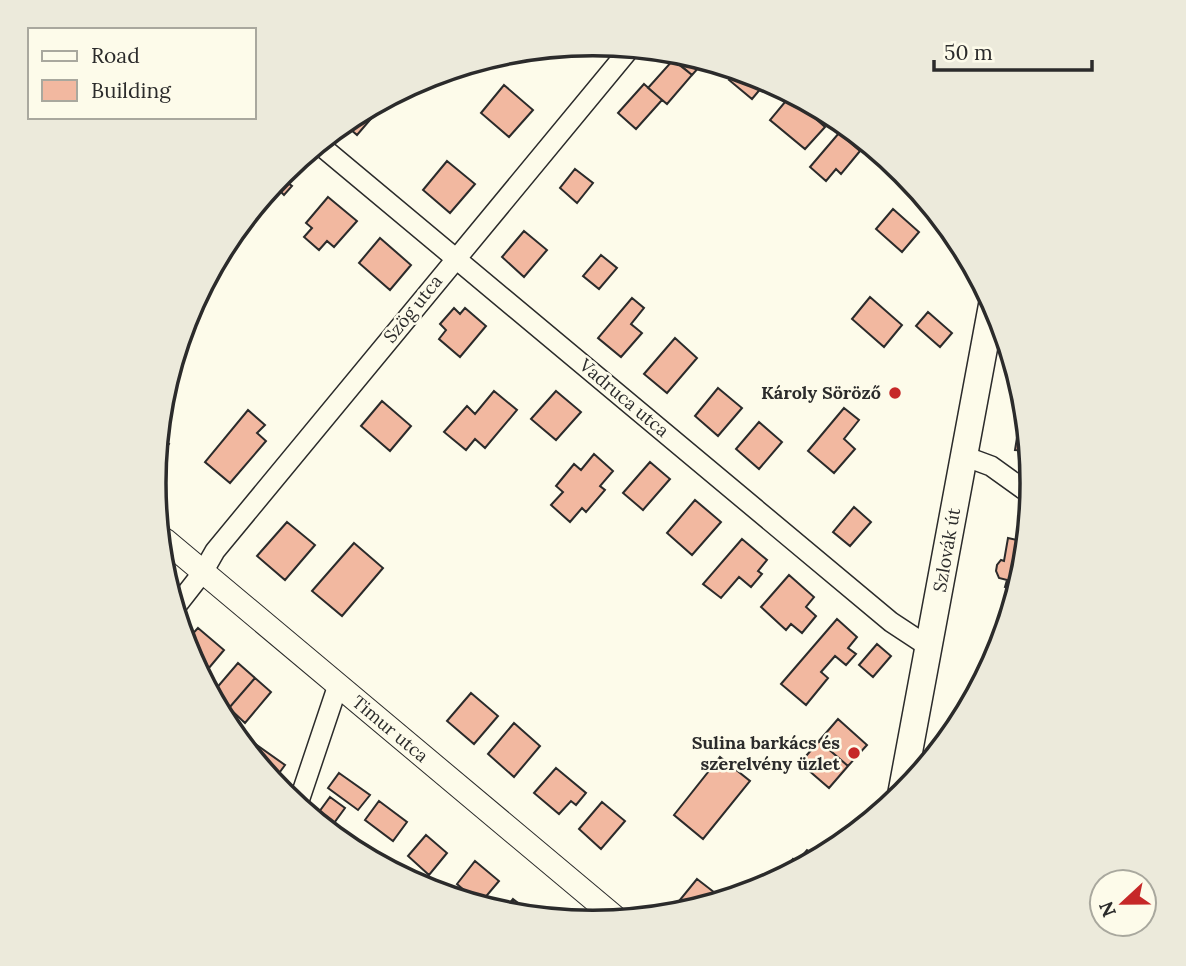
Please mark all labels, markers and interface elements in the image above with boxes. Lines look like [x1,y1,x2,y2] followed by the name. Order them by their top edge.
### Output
[28,28,256,119] legend
[934,28,1092,72] scale bar
[944,39,993,66] text: 50 m
[91,42,140,69] text: Road
[91,77,171,104] text: Building
[378,270,447,347] street label: Szög utca
[574,353,674,442] street label: Vadruca utca
[761,381,881,404] place label: Károly Söröző
[887,385,903,401] marker: Károly Söröző
[928,506,965,594] street label: Szlovák út
[348,690,433,767] street label: Timur utca
[692,731,841,775] place label: Sulina barkács és szerelvény üzlet
[846,745,862,761] marker: Sulina barkács és szerelvény üzlet
[1088,868,1158,938] north arrow
[1093,898,1121,921] text: N

